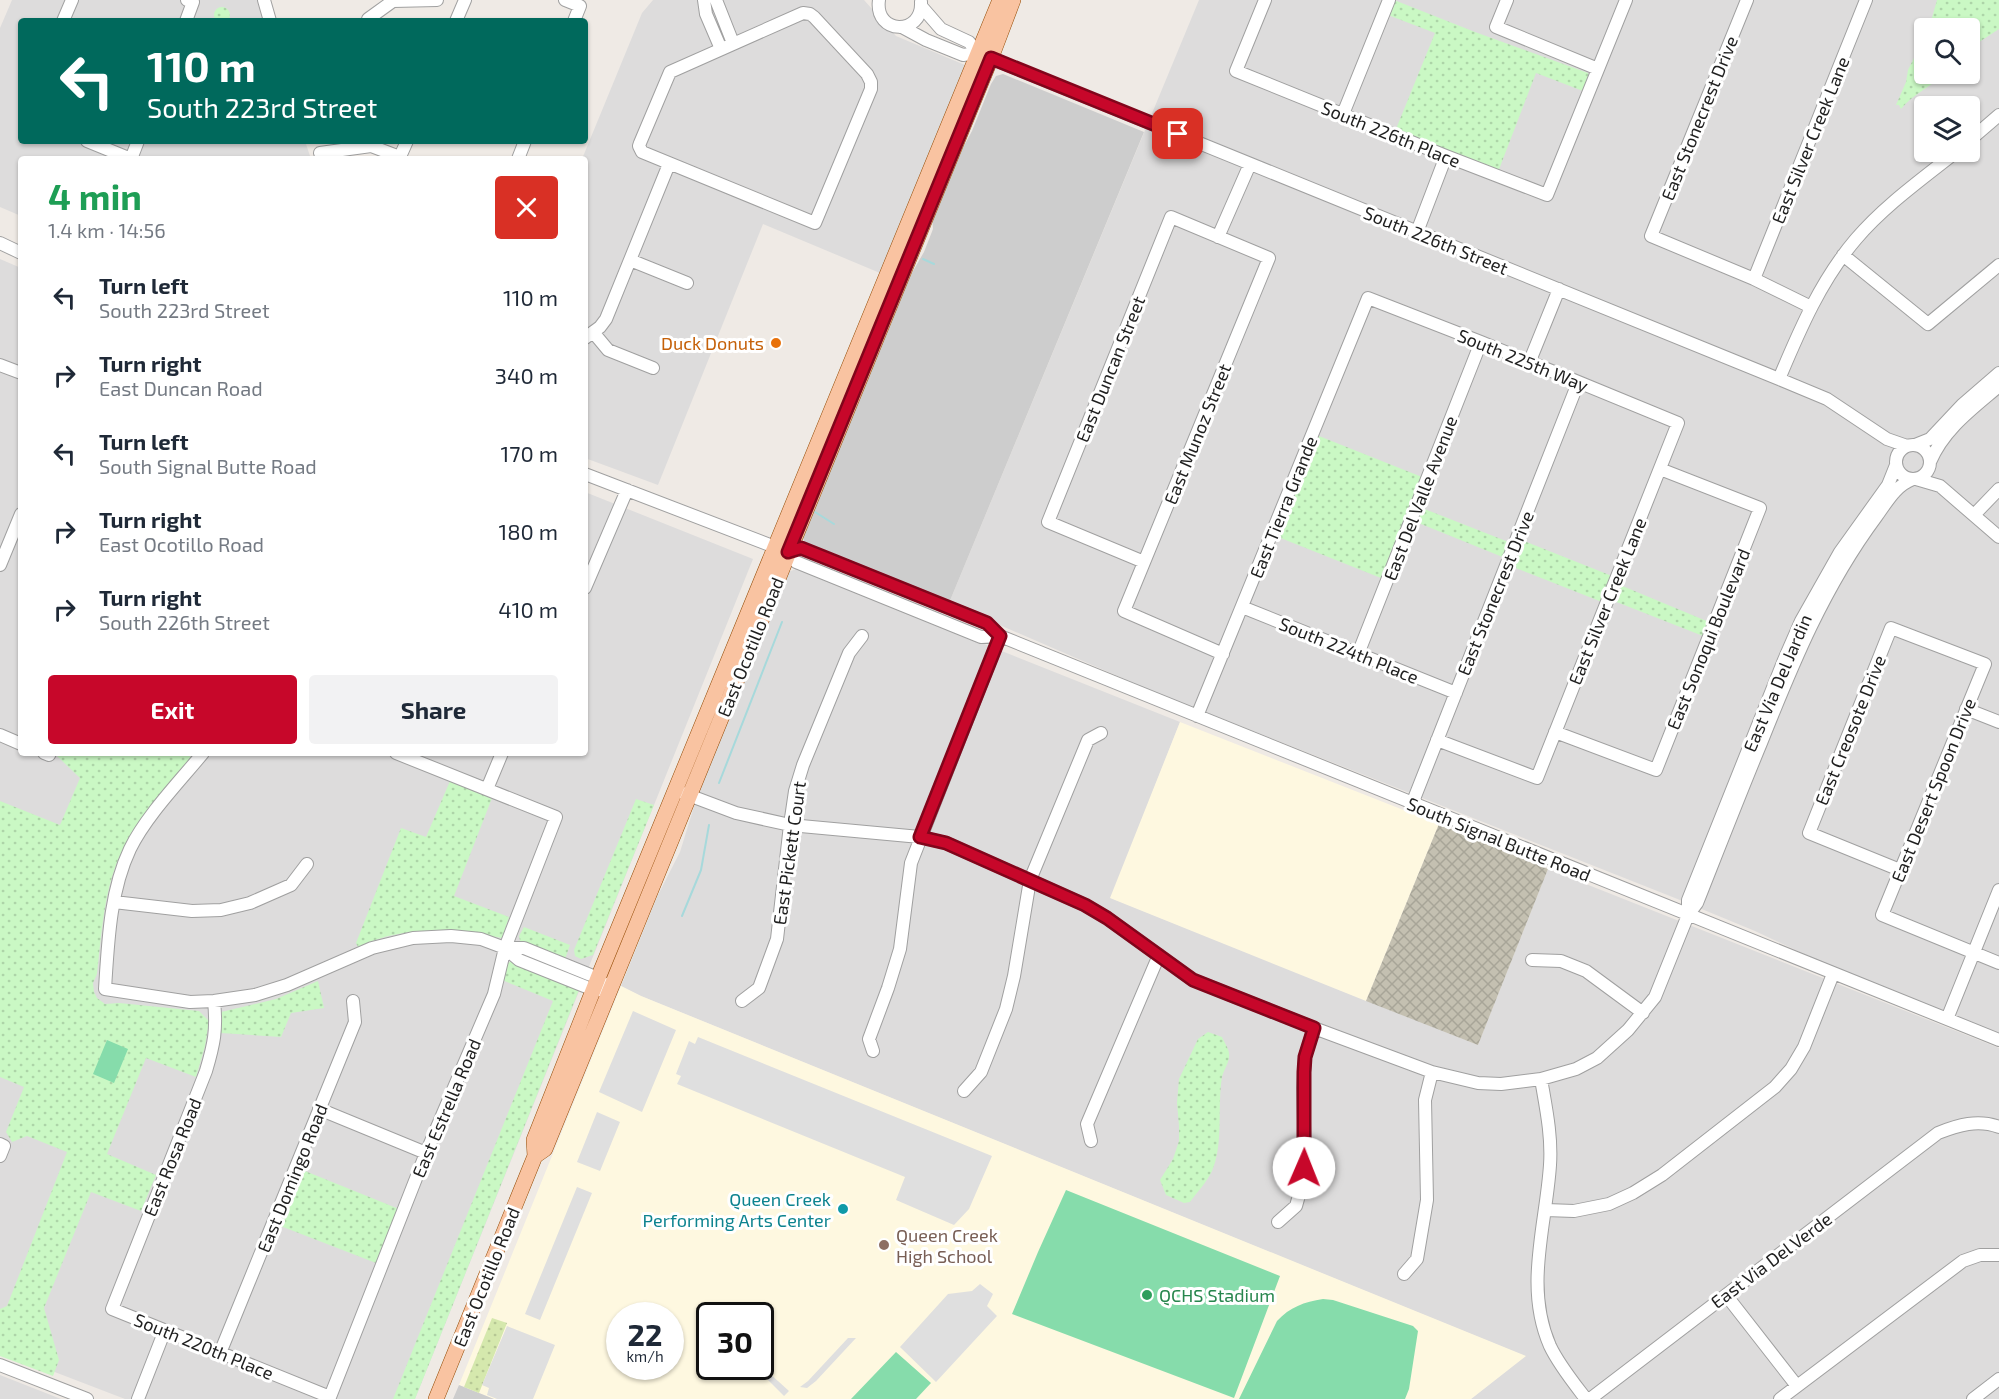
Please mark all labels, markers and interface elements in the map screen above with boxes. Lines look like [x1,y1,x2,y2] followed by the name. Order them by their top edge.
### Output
[1914,18,1980,162] map controls
[1914,18,1980,84] button: search
[1656,33,1742,203] street label: East Stonecrest Drive
[147,40,256,90] text: 110 m
[48,42,126,120] icon: left
[1766,53,1854,227] street label: East Silver Creek Lane
[147,91,377,123] text: South 223rd Street
[1318,96,1464,172] street label: South 226th Place
[1914,96,1980,162] button: layers
[1152,108,1203,159] pin
[1161,117,1194,150] icon: arrive
[48,174,142,217] text: 4 min
[495,176,558,239] button: close
[1361,201,1512,279] street label: South 226th Street
[48,218,166,242] text: 1.4 km · 14:56
[99,272,188,298] text: Turn left
[48,281,81,314] icon: left
[503,284,558,310] text: 110 m
[1071,293,1149,445] street label: East Duncan Street
[99,298,270,322] text: South 223rd Street
[1454,324,1592,396] street label: South 225th Way
[661,332,764,354] place label: Duck Donuts
[769,336,783,350] marker: Duck Donuts
[99,350,201,376] text: Turn right
[48,359,81,392] icon: right
[1159,360,1235,508] street label: East Munoz Street
[495,362,558,388] text: 340 m
[99,376,263,400] text: East Duncan Road
[1378,413,1462,583] street label: East Del Valle Avenue
[99,428,188,454] text: Turn left
[1244,433,1322,581] street label: East Tierra Grande
[48,437,81,470] icon: left
[501,440,558,466] text: 170 m
[99,454,317,478] text: South Signal Butte Road
[99,506,201,532] text: Turn right
[1452,508,1538,678] street label: East Stonecrest Drive
[1563,514,1651,688] street label: East Silver Creek Lane
[48,515,81,548] icon: right
[498,518,558,544] text: 180 m
[99,532,264,556] text: East Ocotillo Road
[1662,545,1754,733] street label: East Sonoqui Boulevard
[712,574,788,720] street label: East Ocotillo Road
[99,584,201,610] text: Turn right
[48,593,81,626] icon: right
[498,596,558,622] text: 410 m
[99,610,270,634] text: South 226th Street
[1738,611,1816,755] street label: East Via Del Jardin
[1276,612,1422,688] street label: South 224th Place
[1810,652,1890,808] street label: East Creosote Drive
[48,675,297,744] button: Exit
[309,675,558,744] button: Share
[1886,695,1980,885] street label: East Desert Spoon Drive
[768,780,810,926] street label: East Pickett Court
[1404,792,1594,886] street label: South Signal Butte Road
[407,1035,485,1181] street label: East Estrella Road
[138,1095,206,1219] street label: East Rosa Road
[252,1100,332,1256] street label: East Domingo Road
[1272,1136,1336,1200] position arrow
[643,1188,831,1231] place label: Queen Creek Performing Arts Center
[836,1202,850,1216] marker: Queen Creek Performing Arts Center
[448,1204,524,1350] street label: East Ocotillo Road
[1706,1207,1836,1313] street label: East Via Del Verde
[896,1224,998,1267] place label: Queen Creek High School
[877,1238,891,1252] marker: Queen Creek High School
[1159,1284,1275,1306] place label: QCHS Stadium
[1140,1288,1154,1302] marker: QCHS Stadium
[696,1302,774,1380] speed limit sign: 30
[131,1308,277,1384] street label: South 220th Place
[628,1316,662,1352] text: 22
[626,1347,664,1365] text: km/h

